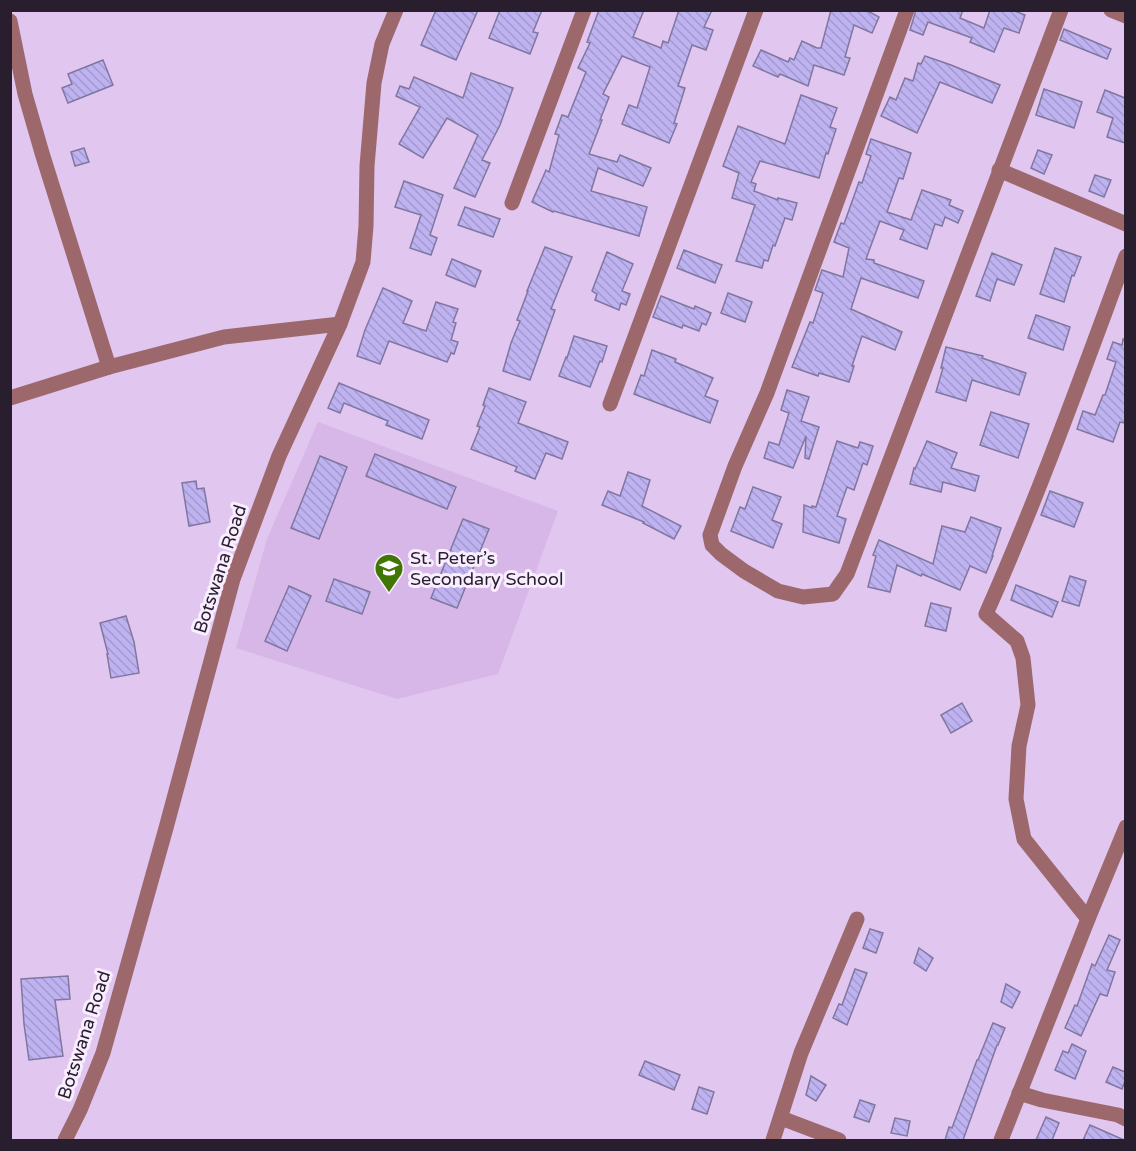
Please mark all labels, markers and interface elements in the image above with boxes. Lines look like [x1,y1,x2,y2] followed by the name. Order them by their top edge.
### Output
[189,502,251,636] street label: Botswana Road
[410,547,563,590] place label: St. Peter’s Secondary School
[373,552,405,594] school or university icon: St. Peter’s Secondary School
[53,968,115,1102] street label: Botswana Road

